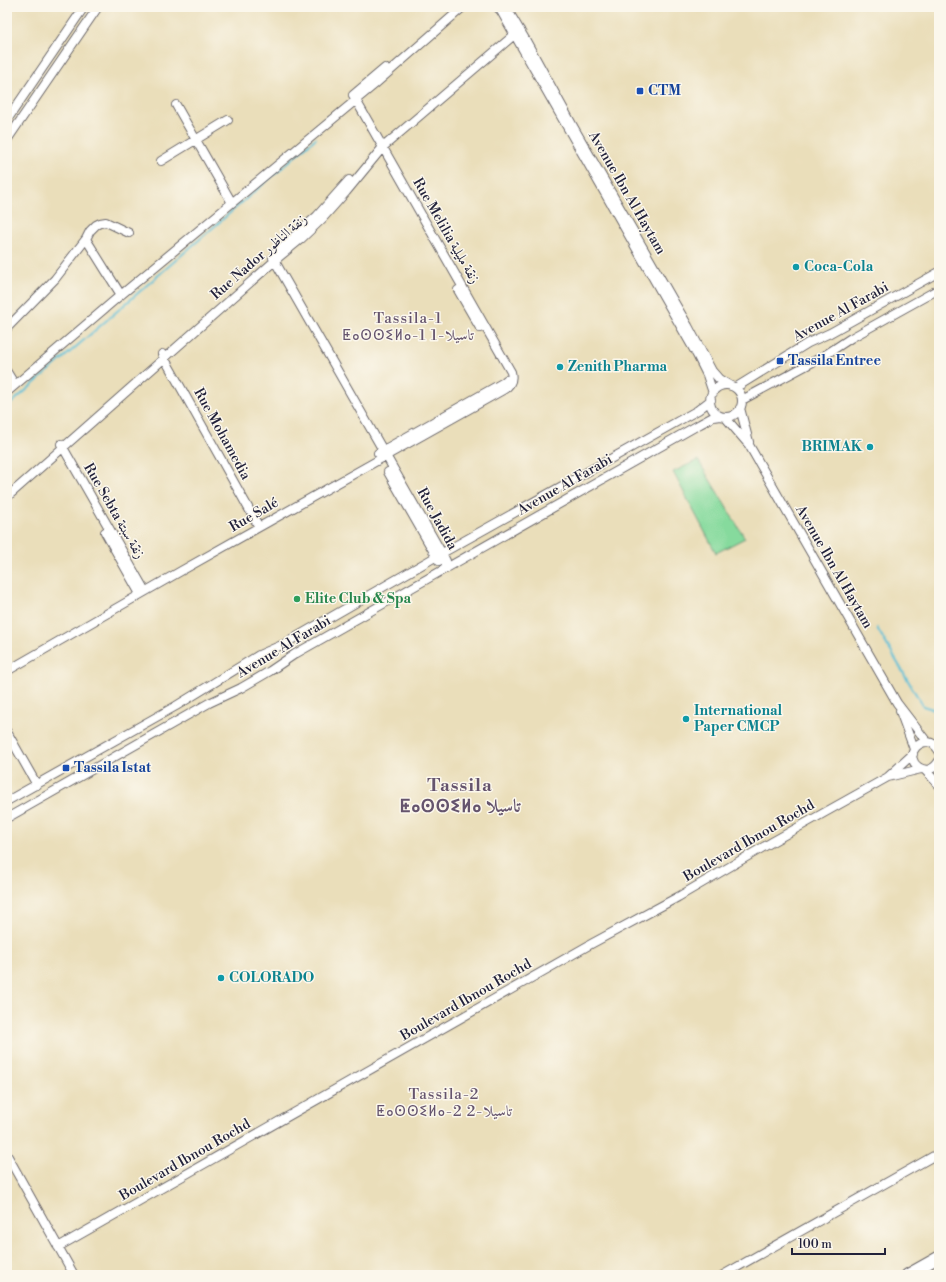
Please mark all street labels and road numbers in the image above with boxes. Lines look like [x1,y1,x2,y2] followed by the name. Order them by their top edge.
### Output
[584,127,670,258] street label: Avenue Ibn Al Haytam
[408,175,484,287] street label: Rue Melilia زنقة مليلية
[207,210,311,304] street label: Rue Nador زنقة الناظور
[789,278,892,346] street label: Avenue Al Farabi
[189,385,255,484] street label: Rue Mohamedia
[513,450,616,520] street label: Avenue Al Farabi
[79,460,149,562] street label: Rue Sebta زنقة سبتة
[413,485,462,554] street label: Rue Jadida
[226,494,282,536] street label: Rue Salé
[791,501,877,632] street label: Avenue Ibn Al Haytam
[233,612,335,683] street label: Avenue Al Farabi
[679,796,818,886] street label: Boulevard Ibnou Rochd
[396,955,535,1045] street label: Boulevard Ibnou Rochd
[115,1115,254,1205] street label: Boulevard Ibnou Rochd

